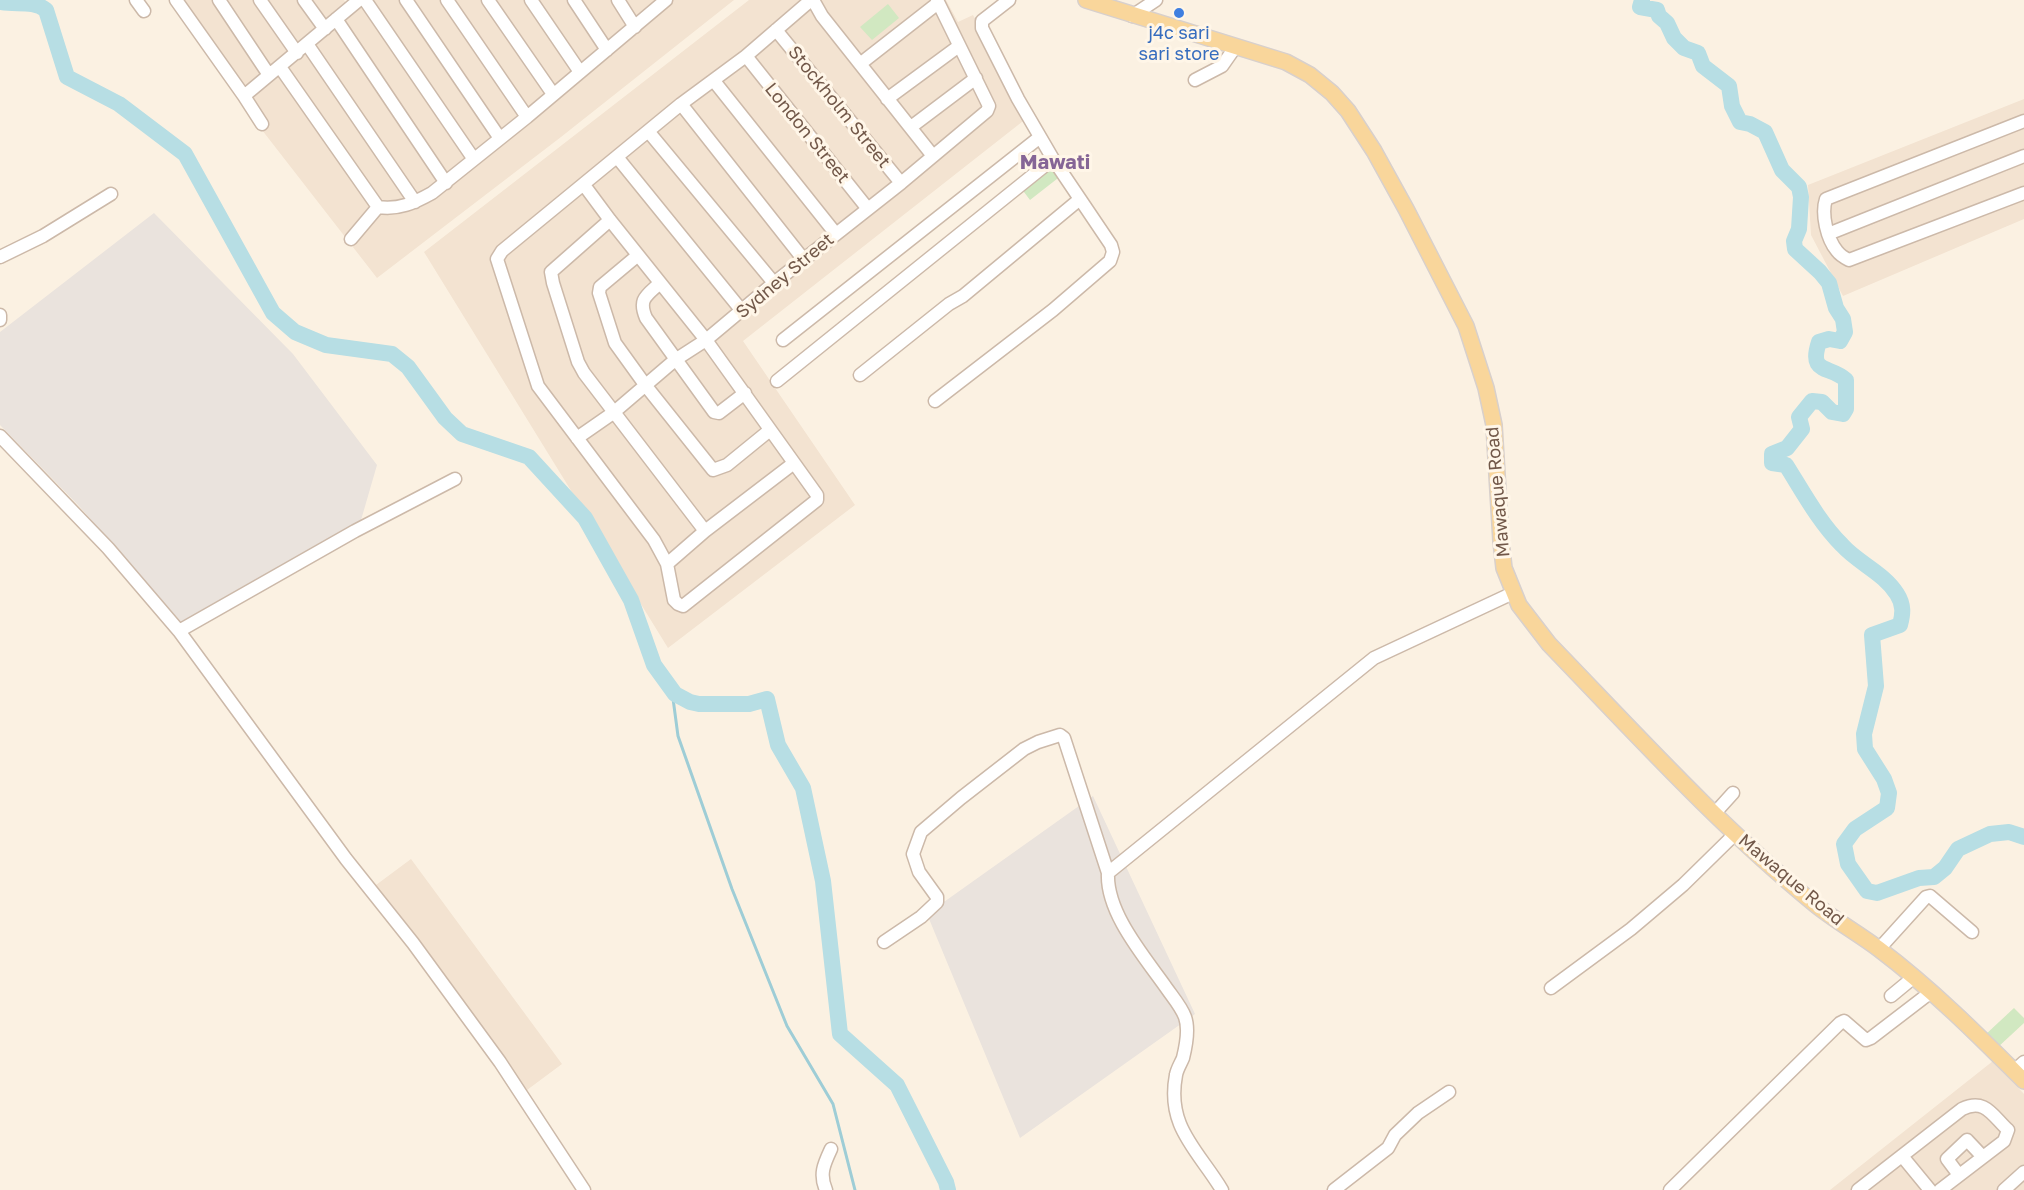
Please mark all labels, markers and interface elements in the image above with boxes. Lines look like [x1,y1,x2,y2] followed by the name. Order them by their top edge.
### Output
[1172,6,1186,20] marker: j4c sari sari store
[1139,22,1219,64] place label: j4c sari sari store
[783,42,895,172] street label: Stockholm Street
[760,79,854,187] street label: London Street
[1020,151,1090,175] district label: Mawati
[732,229,838,323] street label: Sydney Street
[1482,426,1514,558] street label: Mawaque Road
[1734,830,1848,930] street label: Mawaque Road

